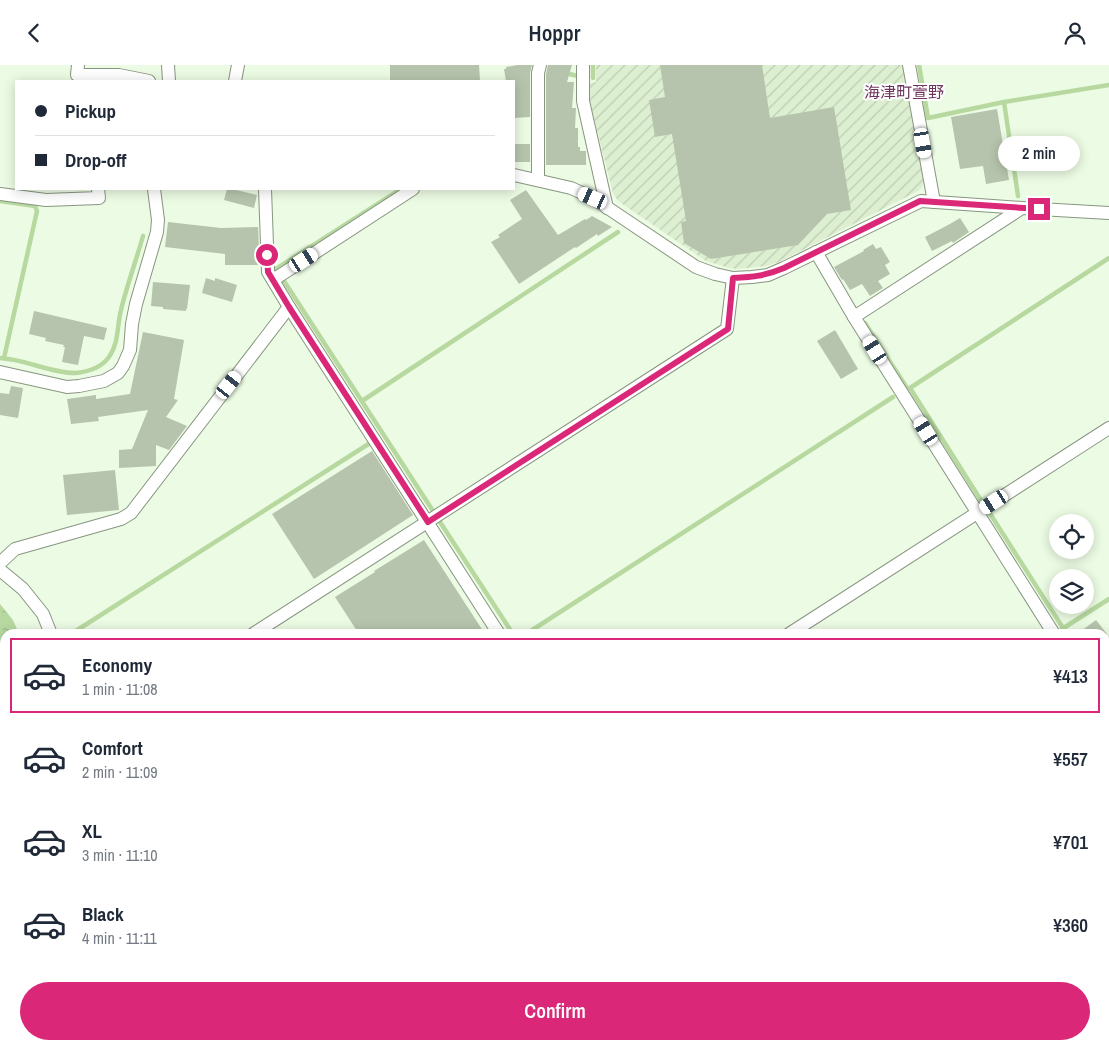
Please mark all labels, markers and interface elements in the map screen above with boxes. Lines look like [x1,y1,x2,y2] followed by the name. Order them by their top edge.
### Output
[529,18,580,48] text: Hoppr
[20,19,48,47] icon: back
[1061,19,1089,47] icon: person
[864,81,944,103] district label: 海津町萱野
[65,98,116,124] text: Pickup
[913,127,932,159] car
[998,137,1080,171] callout: 2 min
[1022,142,1056,164] text: 2 min
[65,147,126,173] text: Drop-off
[576,185,609,211] car
[1028,198,1050,220] route end
[256,244,278,266] route start
[287,246,320,274] car
[860,333,889,367] car
[213,369,244,401] car
[911,414,940,448] car
[977,488,1010,516] car
[1049,514,1094,614] map controls
[1049,514,1094,559] button: locate
[1049,569,1094,614] button: layers
[82,652,152,678] text: Economy
[22,653,67,698] icon: car
[1053,663,1088,689] text: ¥413
[82,678,158,700] text: 1 min · 11:08
[82,735,143,761] text: Comfort
[22,736,67,781] icon: car
[1053,746,1088,772] text: ¥557
[82,761,158,783] text: 2 min · 11:09
[82,818,102,844] text: XL
[22,819,67,864] icon: car
[1053,829,1088,855] text: ¥701
[82,844,158,866] text: 3 min · 11:10
[82,901,124,927] text: Black
[22,902,67,947] icon: car
[1053,912,1088,938] text: ¥360
[82,927,157,949] text: 4 min · 11:11
[20,982,1090,1040] button: Confirm

